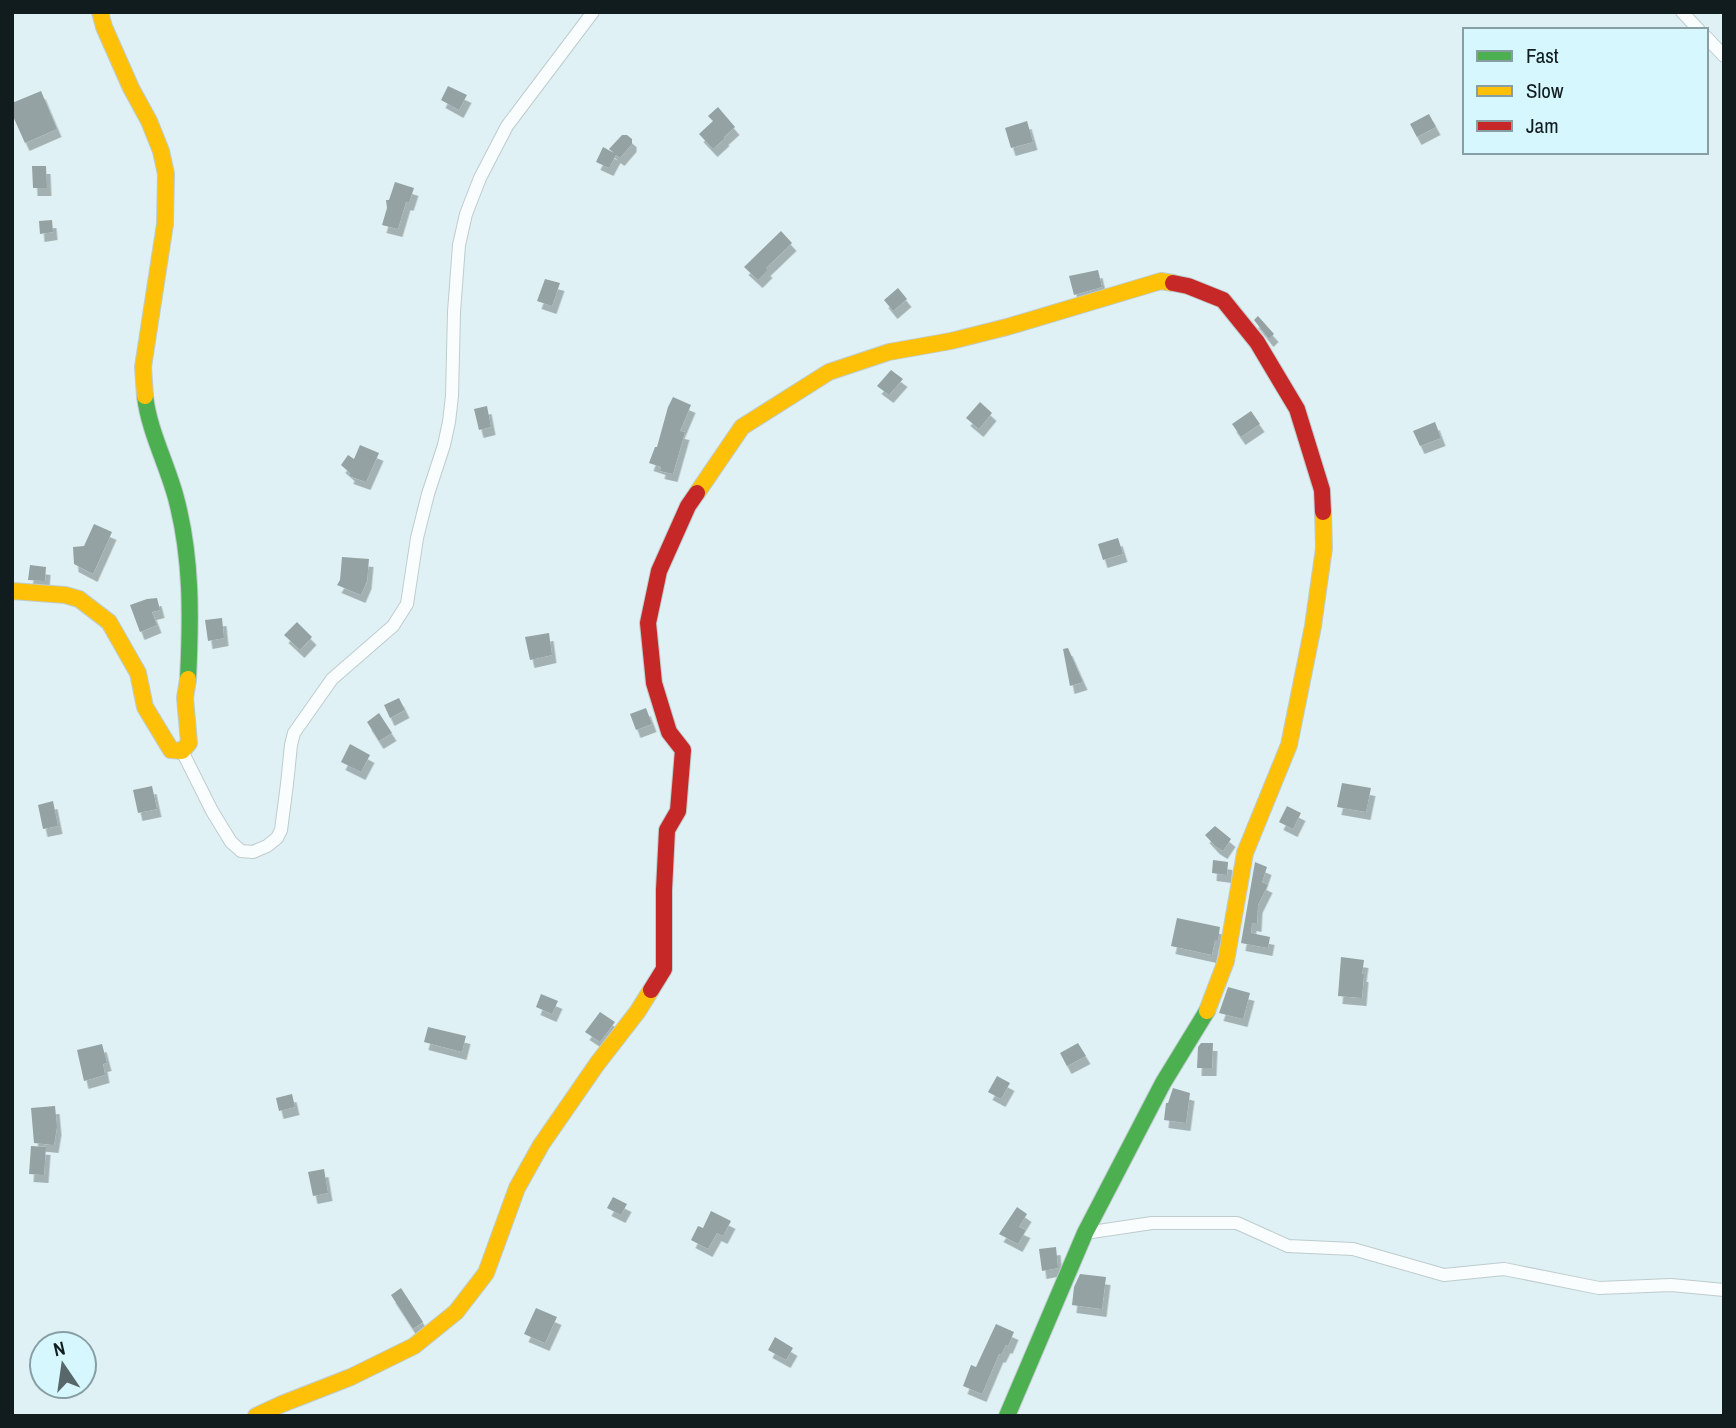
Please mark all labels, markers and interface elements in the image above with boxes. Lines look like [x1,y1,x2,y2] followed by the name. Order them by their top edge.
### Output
[1463,28,1708,154] legend
[1526,41,1559,70] text: Fast
[1526,76,1564,105] text: Slow
[1526,111,1559,140] text: Jam
[28,1330,98,1400] north arrow
[51,1335,68,1362] text: N

